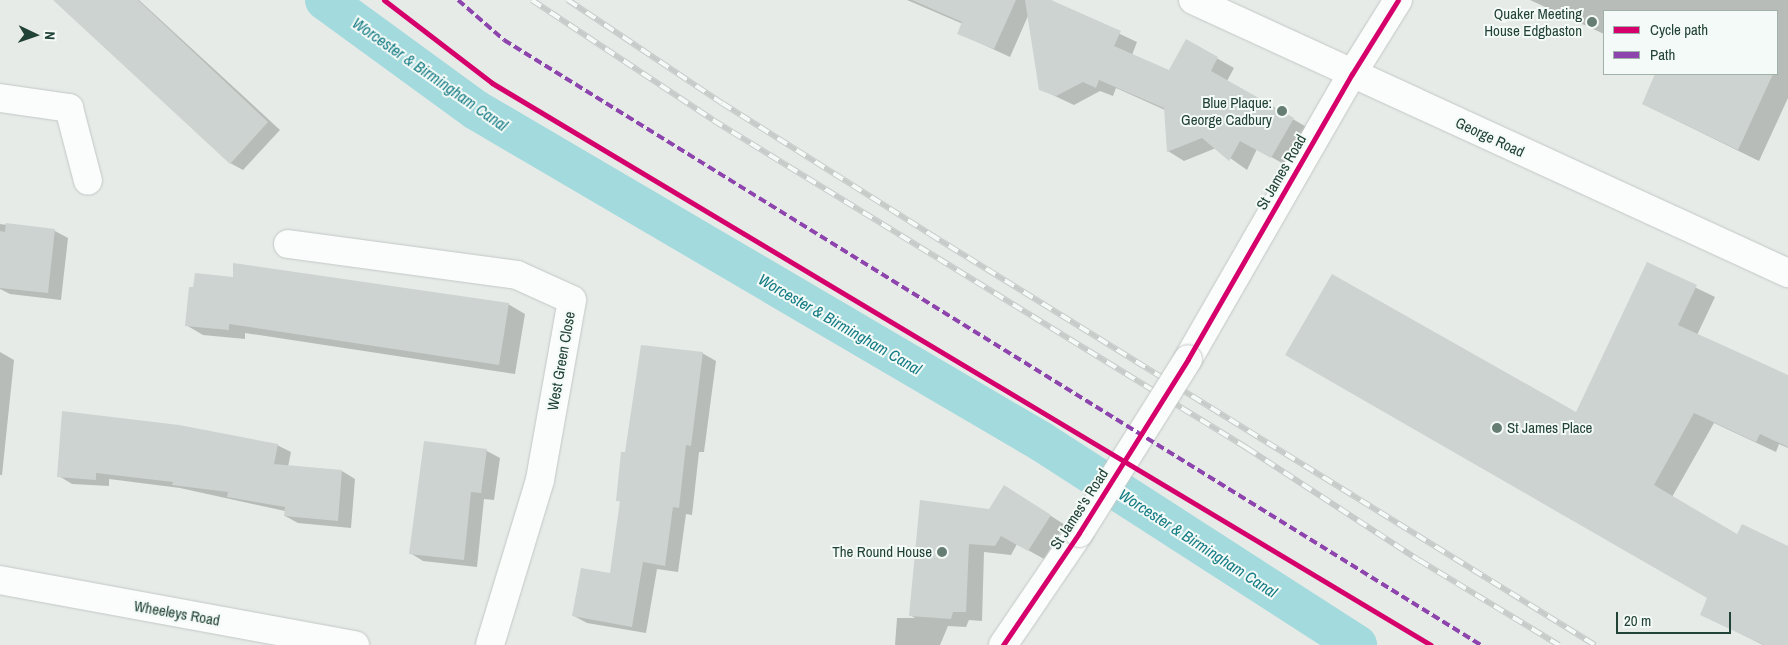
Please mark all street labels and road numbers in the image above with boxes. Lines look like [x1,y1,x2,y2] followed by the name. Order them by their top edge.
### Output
[1453,113,1527,161] street label: George Road
[1252,131,1310,213] street label: St James Road
[543,310,579,412] street label: West Green Close
[1046,465,1112,553] street label: St James's Road
[133,597,221,629] street label: Wheeleys Road

